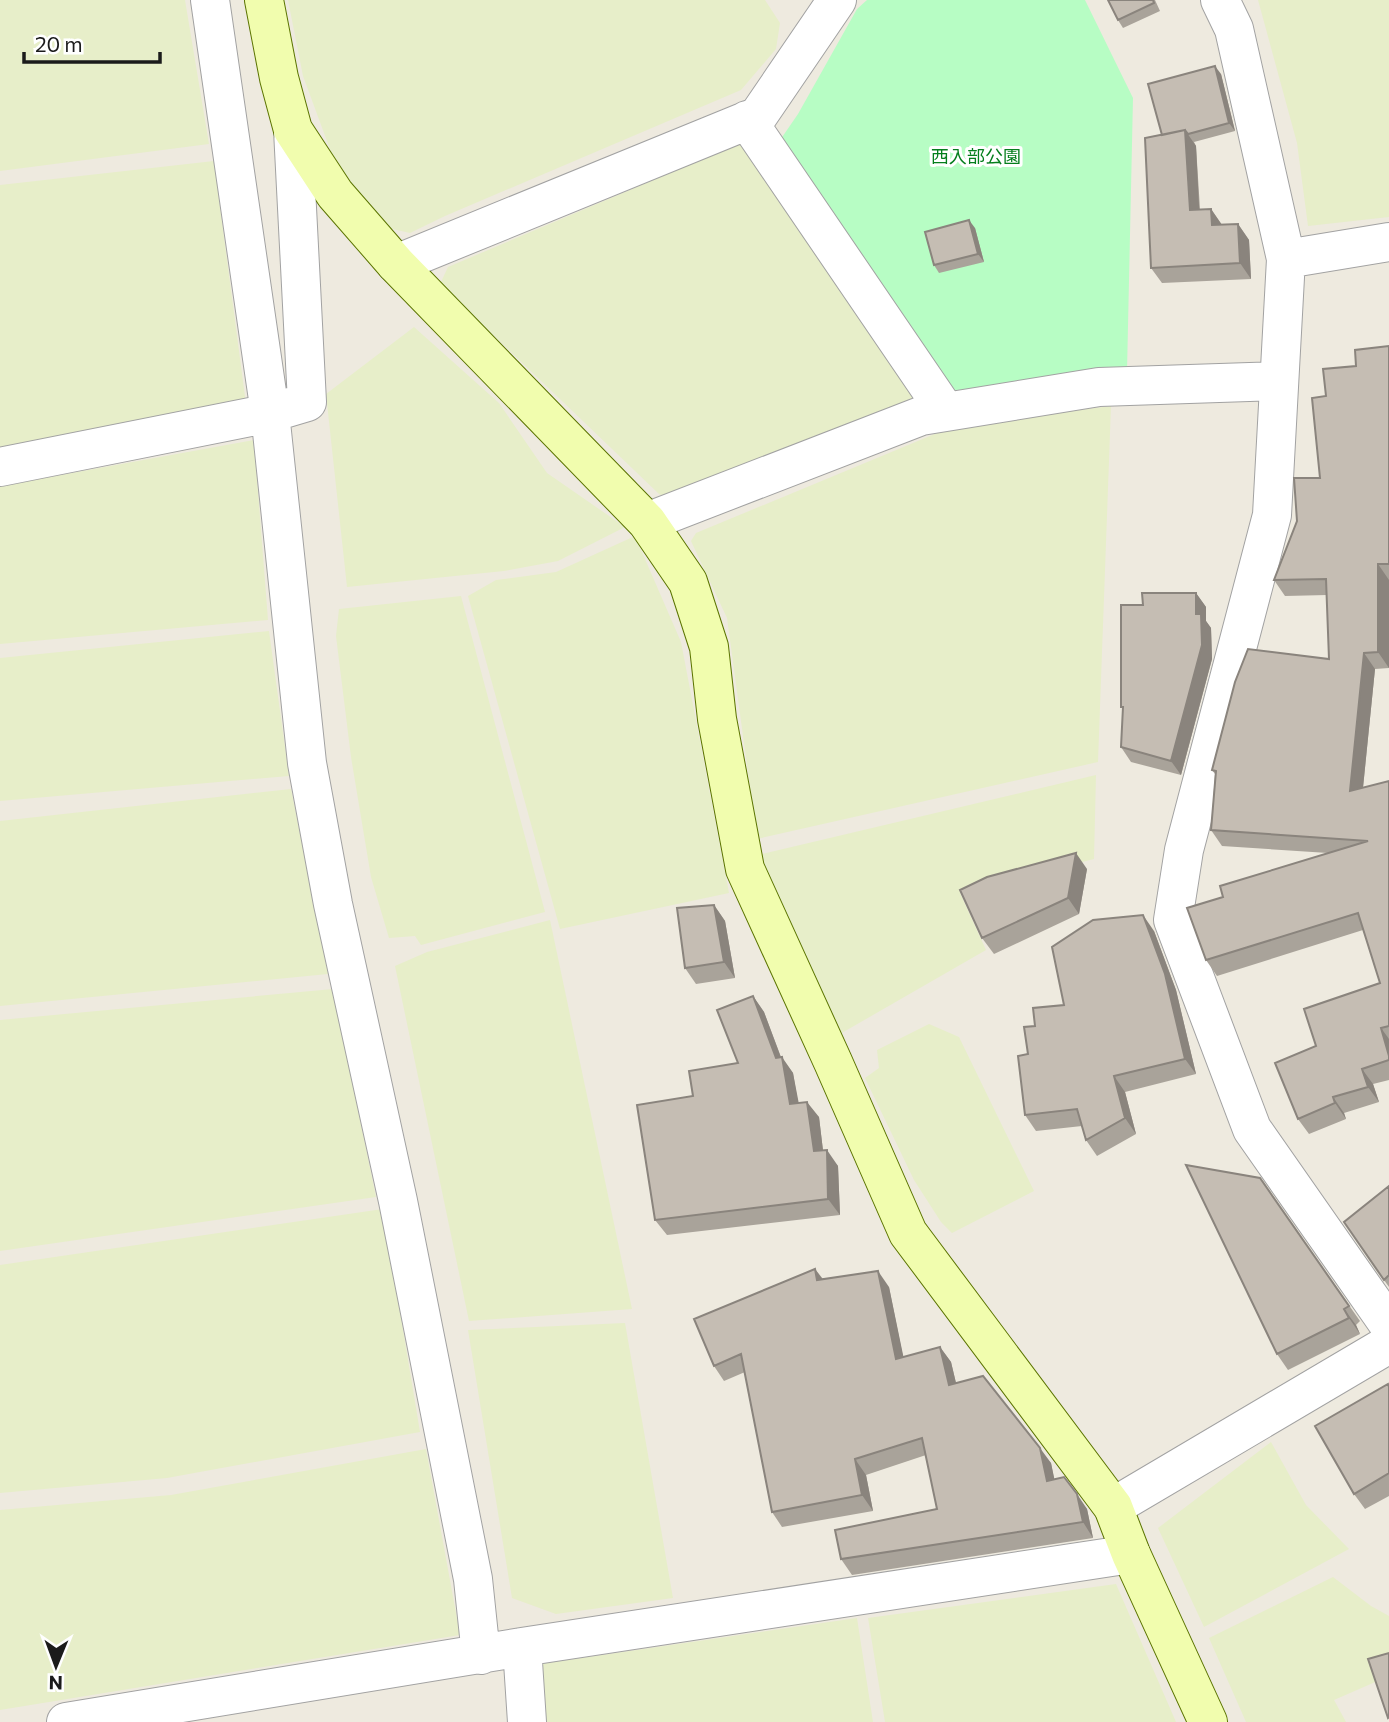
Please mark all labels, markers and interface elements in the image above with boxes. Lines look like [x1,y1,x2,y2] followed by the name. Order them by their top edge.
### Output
[24,21,161,65] scale bar
[35,31,83,56] text: 20 m
[931,145,1021,167] park label: 西入部公園
[21,1631,91,1701] north arrow
[48,1672,63,1695] text: N

